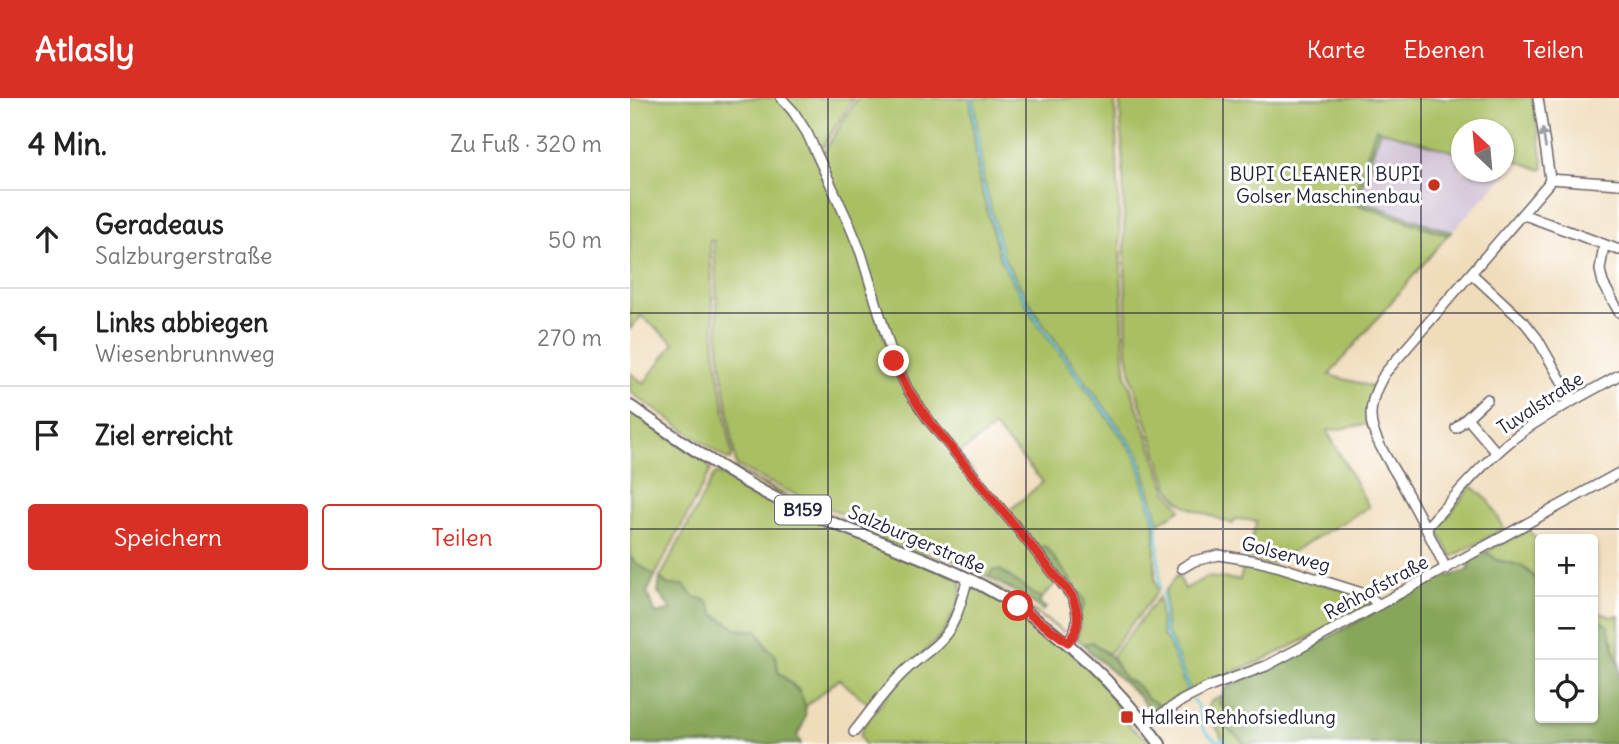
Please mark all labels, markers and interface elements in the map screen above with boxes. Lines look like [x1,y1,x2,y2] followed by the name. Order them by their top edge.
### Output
[35,28,134,70] text: Atlasly
[1307,34,1366,64] text: Karte
[1404,34,1485,64] text: Ebenen
[1523,34,1584,64] text: Teilen
[1451,119,1514,182] north arrow
[28,125,107,163] text: 4 Min.
[1538,127,1549,149] one-way arrow
[450,129,602,158] text: Zu Fuß · 320 m
[1230,162,1420,208] place label: BUPI CLEANER | BUPI Golser Maschinenbau
[1426,177,1442,193] marker: BUPI CLEANER | BUPI Golser Maschinenbau
[95,208,224,241] text: Geradeaus
[28,220,66,258] icon: ahead
[548,225,602,254] text: 50 m
[95,241,272,270] text: Salzburgerstraße
[95,306,268,339] text: Links abbiegen
[28,318,66,356] icon: left
[537,323,602,352] text: 270 m
[95,339,275,368] text: Wiesenbrunnweg
[878,345,909,376] route end
[1492,366,1588,440] street label: Tuvalstraße
[28,416,66,454] icon: arrive
[95,419,233,452] text: Ziel erreicht
[775,496,831,524] road number: B159
[845,499,989,579] street label: Salzburgerstraße
[28,504,308,570] button: Speichern
[322,504,602,570] button: Teilen
[1239,531,1333,577] street label: Golserweg
[1535,534,1598,723] map controls
[1535,534,1598,597] button: +
[1320,549,1432,625] street label: Rehhofstraße
[1002,590,1033,621] route start
[1535,597,1598,660] button: −
[1535,660,1598,723] button: locate
[1141,705,1336,729] place label: Hallein Rehhofsiedlung
[1119,709,1135,725] marker: Hallein Rehhofsiedlung

